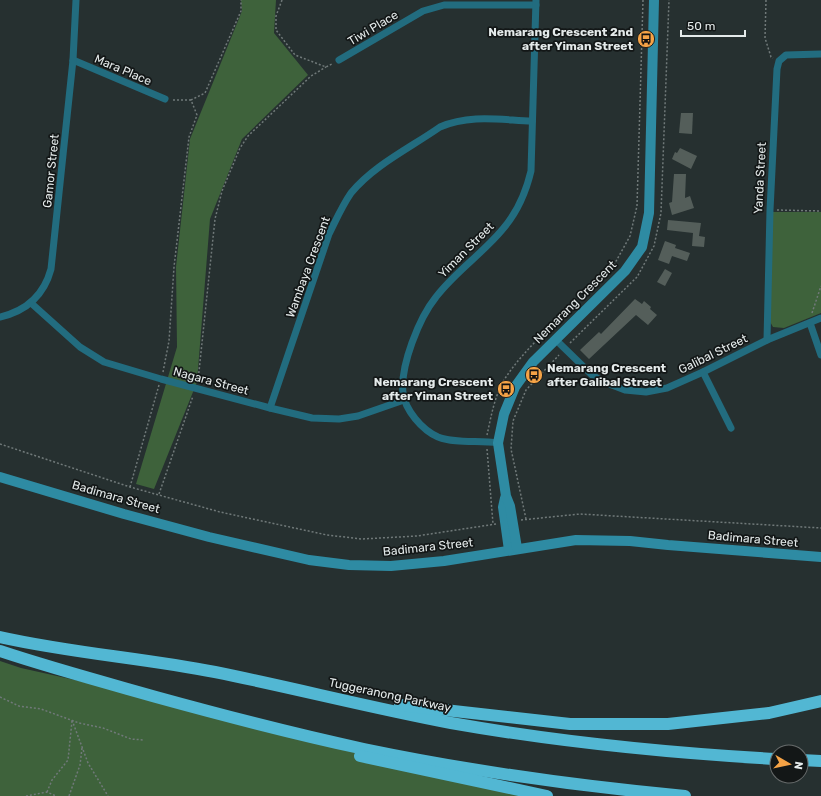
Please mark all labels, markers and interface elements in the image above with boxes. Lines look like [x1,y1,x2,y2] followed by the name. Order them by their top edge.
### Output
[345,7,401,48] street label: Tiwi Place
[681,12,745,38] scale bar
[687,19,715,33] text: 50 m
[488,25,633,53] place label: Nemarang Crescent 2nd after Yiman Street
[636,29,656,49] bus stop icon: Nemarang Crescent 2nd after Yiman Street
[92,52,154,88] street label: Mara Place
[40,133,62,209] street label: Gamor Street
[751,141,769,214] street label: Yanda Street
[283,214,333,320] street label: Wambaya Crescent
[435,219,497,281] street label: Yiman Street
[531,257,620,346] street label: Nemarang Crescent
[676,331,750,377] street label: Galibal Street
[547,361,667,389] place label: Nemarang Crescent after Galibal Street
[172,364,251,398] street label: Nagara Street
[524,365,544,385] bus stop icon: Nemarang Crescent after Galibal Street
[374,375,493,403] place label: Nemarang Crescent after Yiman Street
[496,379,516,399] bus stop icon: Nemarang Crescent after Yiman Street
[70,478,162,516] street label: Badimara Street
[707,528,799,550] street label: Badimara Street
[382,535,474,559] street label: Badimara Street
[328,675,453,715] street label: Tuggeranong Parkway
[769,744,809,784] north arrow
[791,761,805,770] text: N

